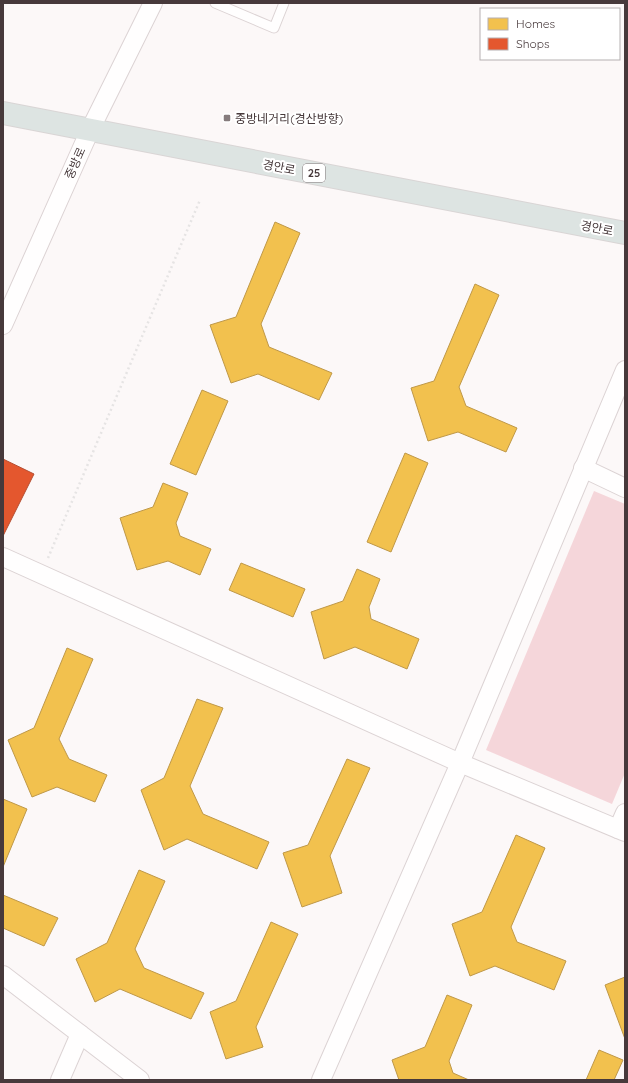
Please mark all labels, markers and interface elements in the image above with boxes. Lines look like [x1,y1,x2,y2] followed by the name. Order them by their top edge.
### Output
[480,8,620,60] legend
[516,16,556,31] text: Homes
[516,36,550,51] text: Shops
[235,111,343,126] place label: 중방네거리(경산방향)
[222,113,232,123] marker: 중방네거리(경산방향)
[61,145,89,181] street label: 중방로
[261,156,297,178] street label: 경안로
[303,164,325,182] road number: 25
[579,217,615,239] street label: 경안로

